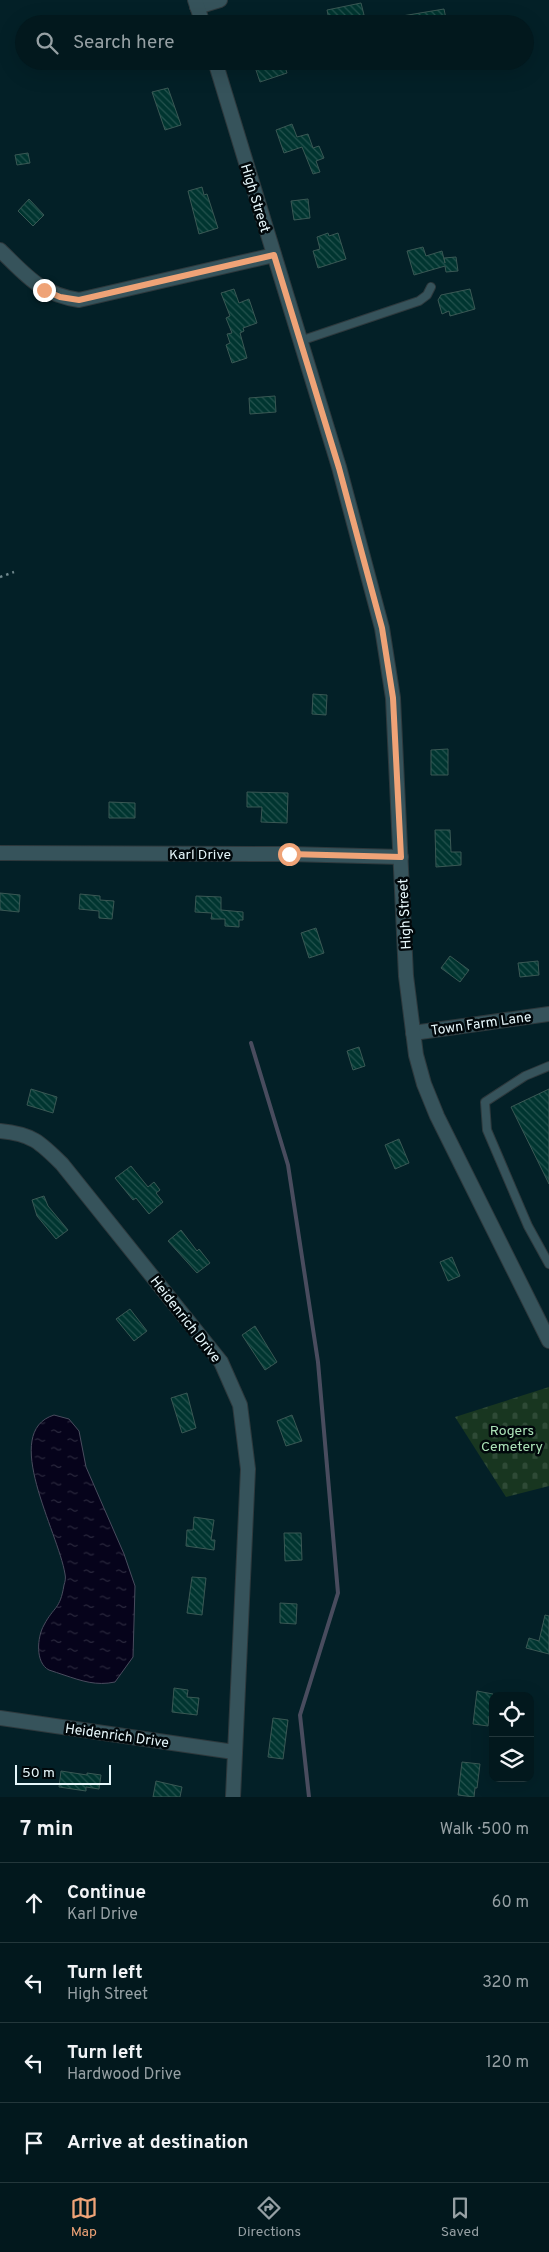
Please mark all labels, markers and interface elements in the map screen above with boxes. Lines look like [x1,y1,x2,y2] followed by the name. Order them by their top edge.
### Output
[15,15,534,70] search box
[33,29,61,57] icon: search
[73,31,175,55] text: Search here
[236,162,273,235] street label: High Street
[33,279,56,302] route end
[278,843,301,866] route start
[169,847,231,864] street label: Karl Drive
[395,878,416,950] street label: High Street
[430,1009,533,1040] street label: Town Farm Lane
[146,1273,224,1366] street label: Heidenrich Drive
[481,1423,543,1456] park label: Rogers Cemetery
[489,1692,534,1782] map controls
[489,1692,534,1737] button: locate
[64,1721,170,1752] street label: Heidenrich Drive
[489,1737,534,1782] button: layers
[15,1762,111,1785] scale bar
[22,1765,55,1782] text: 50 m
[20,1816,73,1843] text: 7 min
[440,1820,529,1840] text: Walk · 500 m
[67,1881,146,1905] text: Continue
[20,1889,48,1917] icon: ahead
[492,1893,529,1913] text: 60 m
[67,1905,138,1925] text: Karl Drive
[67,1961,143,1985] text: Turn left
[20,1969,48,1997] icon: left
[482,1973,529,1993] text: 320 m
[67,1985,148,2005] text: High Street
[67,2041,143,2065] text: Turn left
[20,2049,48,2077] icon: left
[486,2053,529,2073] text: 120 m
[67,2065,181,2085] text: Hardwood Drive
[20,2129,48,2157] icon: arrive
[67,2131,248,2155] text: Arrive at destination
[70,2194,98,2241] tab: Map
[237,2194,301,2241] tab: Directions
[441,2194,479,2241] tab: Saved

